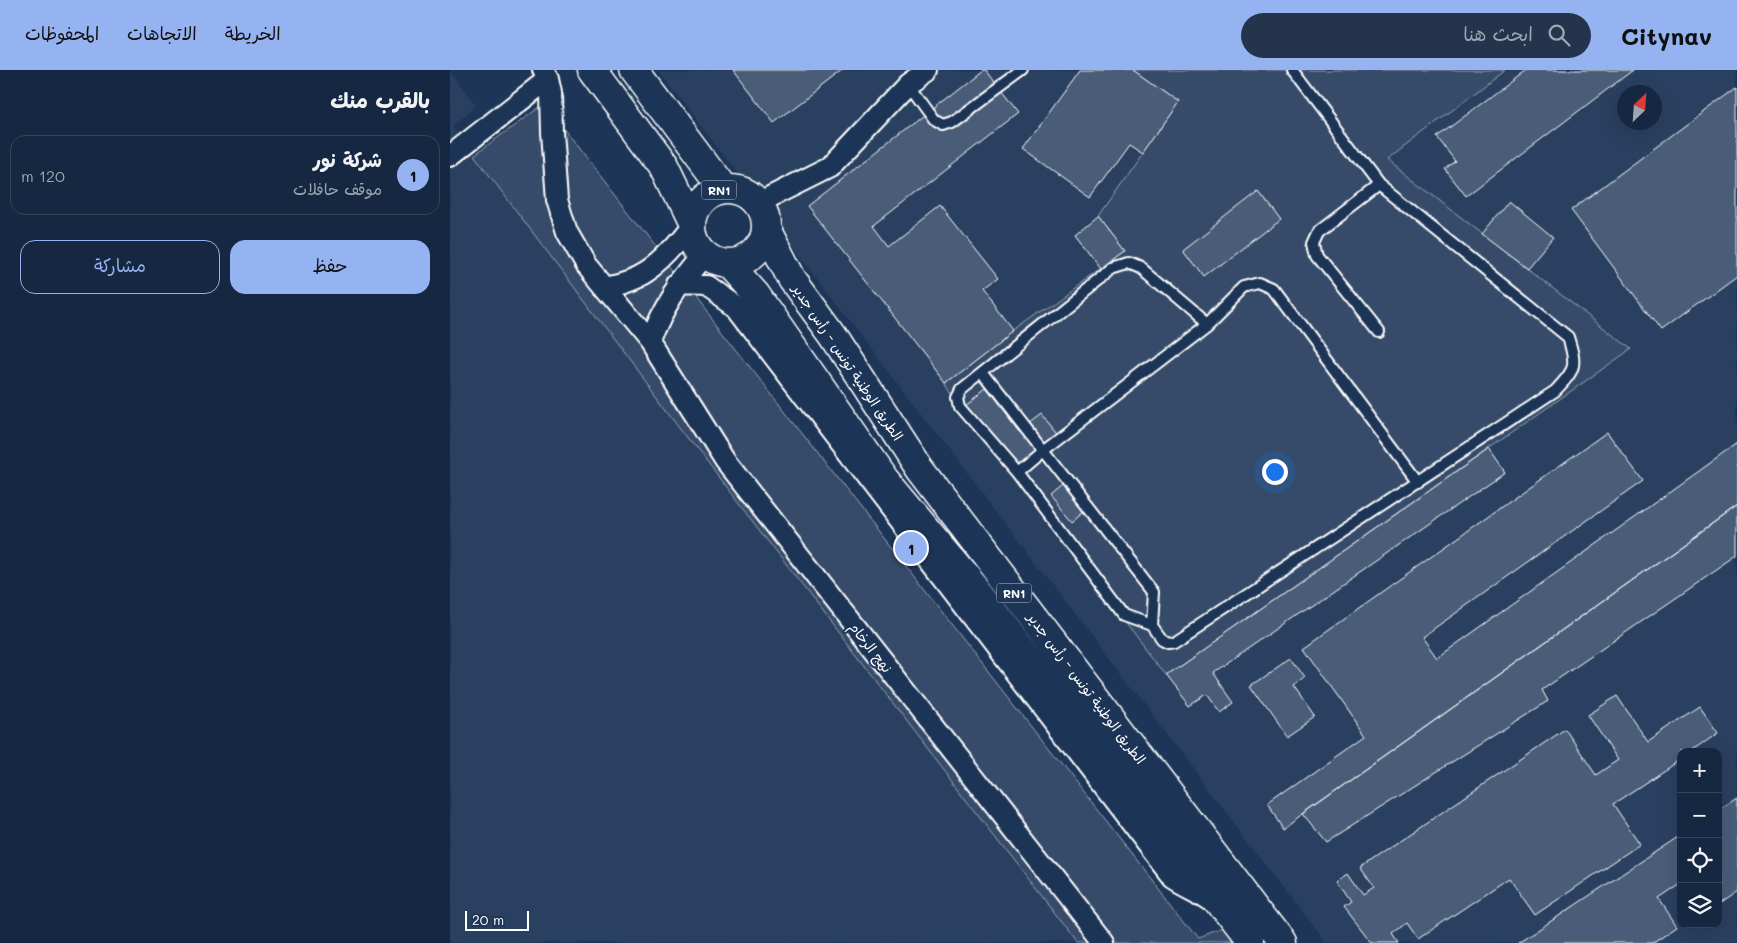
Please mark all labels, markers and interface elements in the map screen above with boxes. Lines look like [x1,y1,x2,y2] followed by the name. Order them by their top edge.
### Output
[1241,13,1591,58] search box
[1621,20,1712,51] text: Citynav
[25,21,99,45] text: المحفوظات
[127,21,197,45] text: الاتجاهات
[225,21,281,45] text: الخريطة
[1463,21,1533,46] text: ابحث هنا
[1545,21,1573,49] icon: search
[1617,85,1662,130] north arrow
[330,86,430,113] text: بالقرب منك
[313,147,382,172] text: شركة نور
[21,165,65,186] text: 120 m
[409,165,417,186] text: 1
[293,178,382,199] text: موقف حافلات
[702,180,736,200] road number: RN1
[20,240,220,294] button: مشاركة
[230,240,430,294] button: حفظ
[788,279,908,444] street label: الطريق الوطنية تونس - رأس جدير
[1262,459,1288,485] your location
[895,529,927,567] pin: 1
[996,584,1032,602] road number: RN1
[1023,608,1150,768] street label: الطريق الوطنية تونس - رأس جدير
[843,618,897,678] street label: نهج الرخام
[1677,748,1722,928] map controls
[1677,748,1722,793] button: +
[1677,793,1722,838] button: −
[1677,838,1722,883] button: locate
[1677,883,1722,928] button: layers
[465,908,529,931] scale bar
[472,910,504,929] text: 20 m

